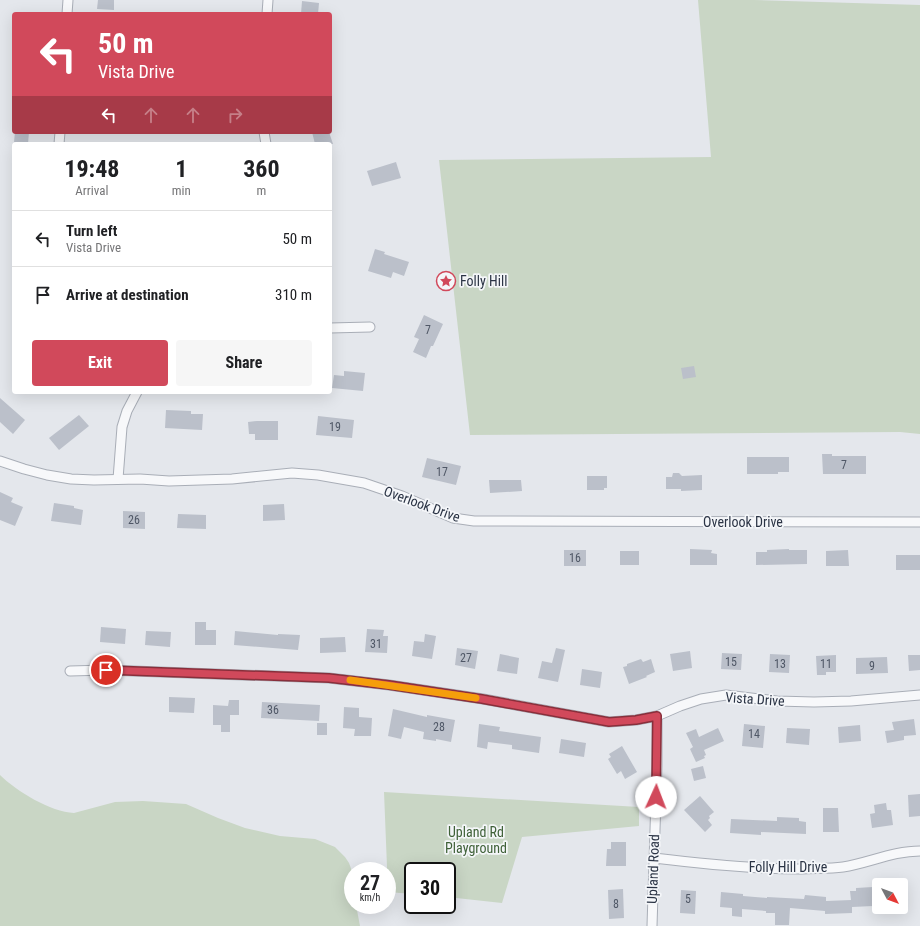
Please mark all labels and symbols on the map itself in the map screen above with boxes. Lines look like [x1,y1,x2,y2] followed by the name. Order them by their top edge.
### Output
[435,270,457,292] place icon: Folly Hill
[460,273,507,289] place label: Folly Hill
[425,323,431,337] house number: 7
[329,420,341,434] house number: 19
[841,458,847,472] house number: 7
[436,465,448,479] house number: 17
[382,483,463,525] street label: Overlook Drive
[128,513,140,527] house number: 26
[703,514,783,530] street label: Overlook Drive
[569,551,581,565] house number: 16
[370,637,382,651] house number: 31
[460,651,472,665] house number: 27
[89,653,123,687] pin
[725,655,737,669] house number: 15
[774,657,786,671] house number: 13
[820,657,832,671] house number: 11
[869,659,875,673] house number: 9
[725,689,786,709] street label: Vista Drive
[267,703,279,717] house number: 36
[433,720,445,734] house number: 28
[748,727,760,741] house number: 14
[635,776,677,818] position arrow
[445,824,507,856] park label: Upland Rd Playground
[644,834,662,904] street label: Upland Road
[749,859,828,875] street label: Folly Hill Drive
[404,862,456,914] speed limit sign: 30
[872,878,908,914] north arrow
[685,892,691,906] house number: 5
[613,897,619,911] house number: 8

